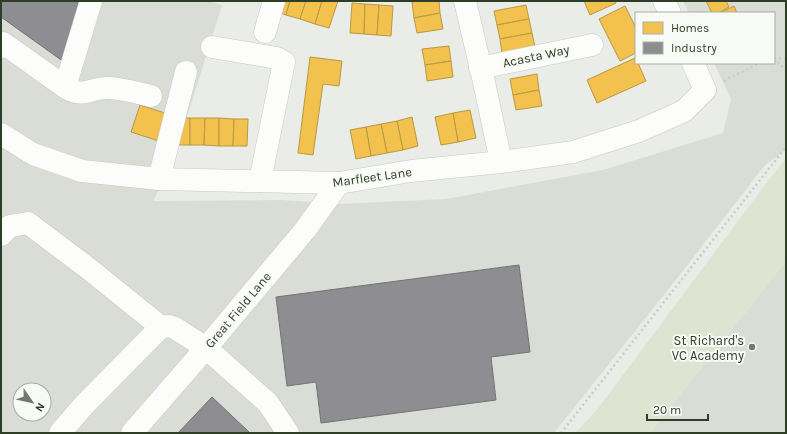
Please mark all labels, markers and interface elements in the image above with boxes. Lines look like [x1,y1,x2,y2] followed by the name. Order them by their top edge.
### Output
[635,12,775,64] legend
[671,21,709,35] text: Homes
[671,41,717,55] text: Industry
[501,42,571,70] street label: Acasta Way
[331,164,413,190] street label: Marfleet Lane
[202,269,274,351] street label: Great Field Lane
[672,333,744,363] place label: St Richard's VC Academy
[747,342,757,352] marker: St Richard's VC Academy
[12,382,52,422] north arrow
[647,396,708,422] scale bar
[32,400,47,414] text: N
[653,403,681,417] text: 20 m

